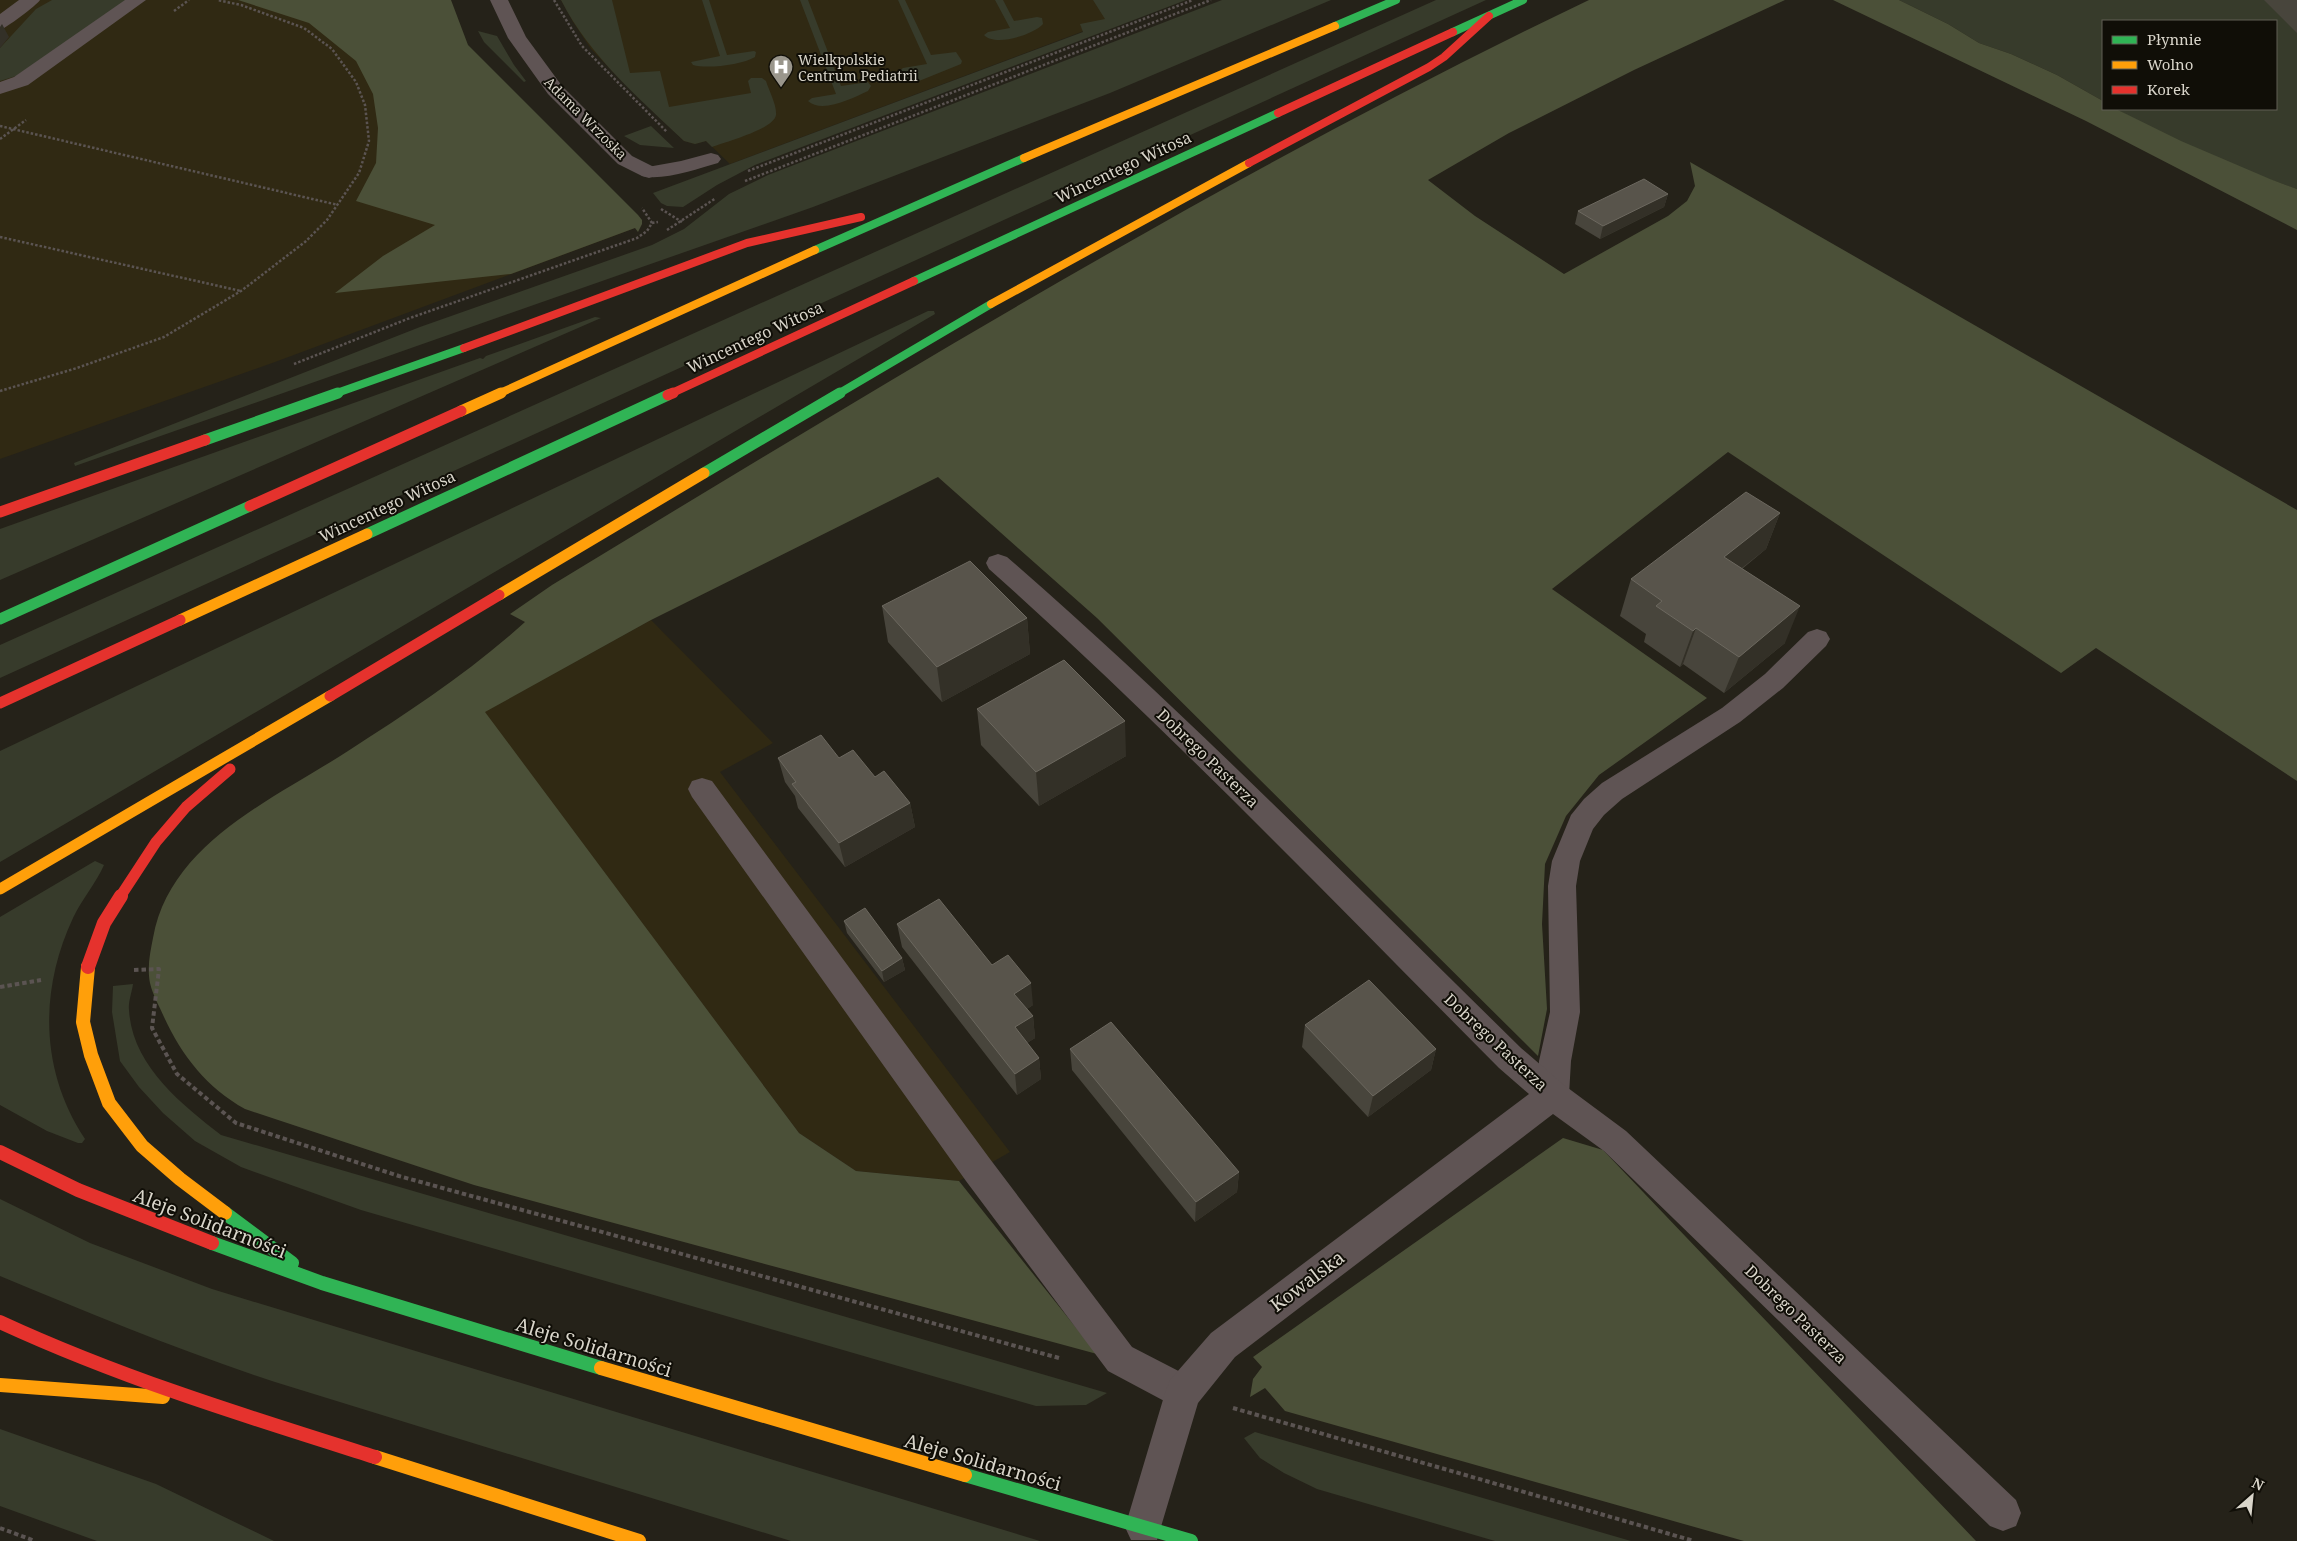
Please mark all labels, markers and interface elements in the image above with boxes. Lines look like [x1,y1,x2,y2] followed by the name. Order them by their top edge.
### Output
[2102,20,2277,110] legend
[2147,29,2202,49] text: Płynnie
[798,50,918,85] place label: Wielkpolskie Centrum Pediatrii
[768,54,794,88] hospital icon: Wielkpolskie Centrum Pediatrii
[2147,54,2193,74] text: Wolno
[540,72,632,164] street label: Adama Wrzoska
[2147,79,2190,99] text: Korek
[1051,126,1195,208] street label: Wincentego Witosa
[683,296,827,378] street label: Wincentego Witosa
[315,465,459,547] street label: Wincentego Witosa
[1152,704,1264,812] street label: Dobrego Pasterza
[1440,988,1552,1096] street label: Dobrego Pasterza
[130,1182,290,1264] street label: Aleje Solidarności
[1264,1244,1350,1318] street label: Kowalska
[1740,1260,1852,1368] street label: Dobrego Pasterza
[513,1311,675,1383] street label: Aleje Solidarności
[902,1427,1064,1497] street label: Aleje Solidarności
[2227,1471,2277,1521] north arrow
[2249,1473,2267,1495] text: N

